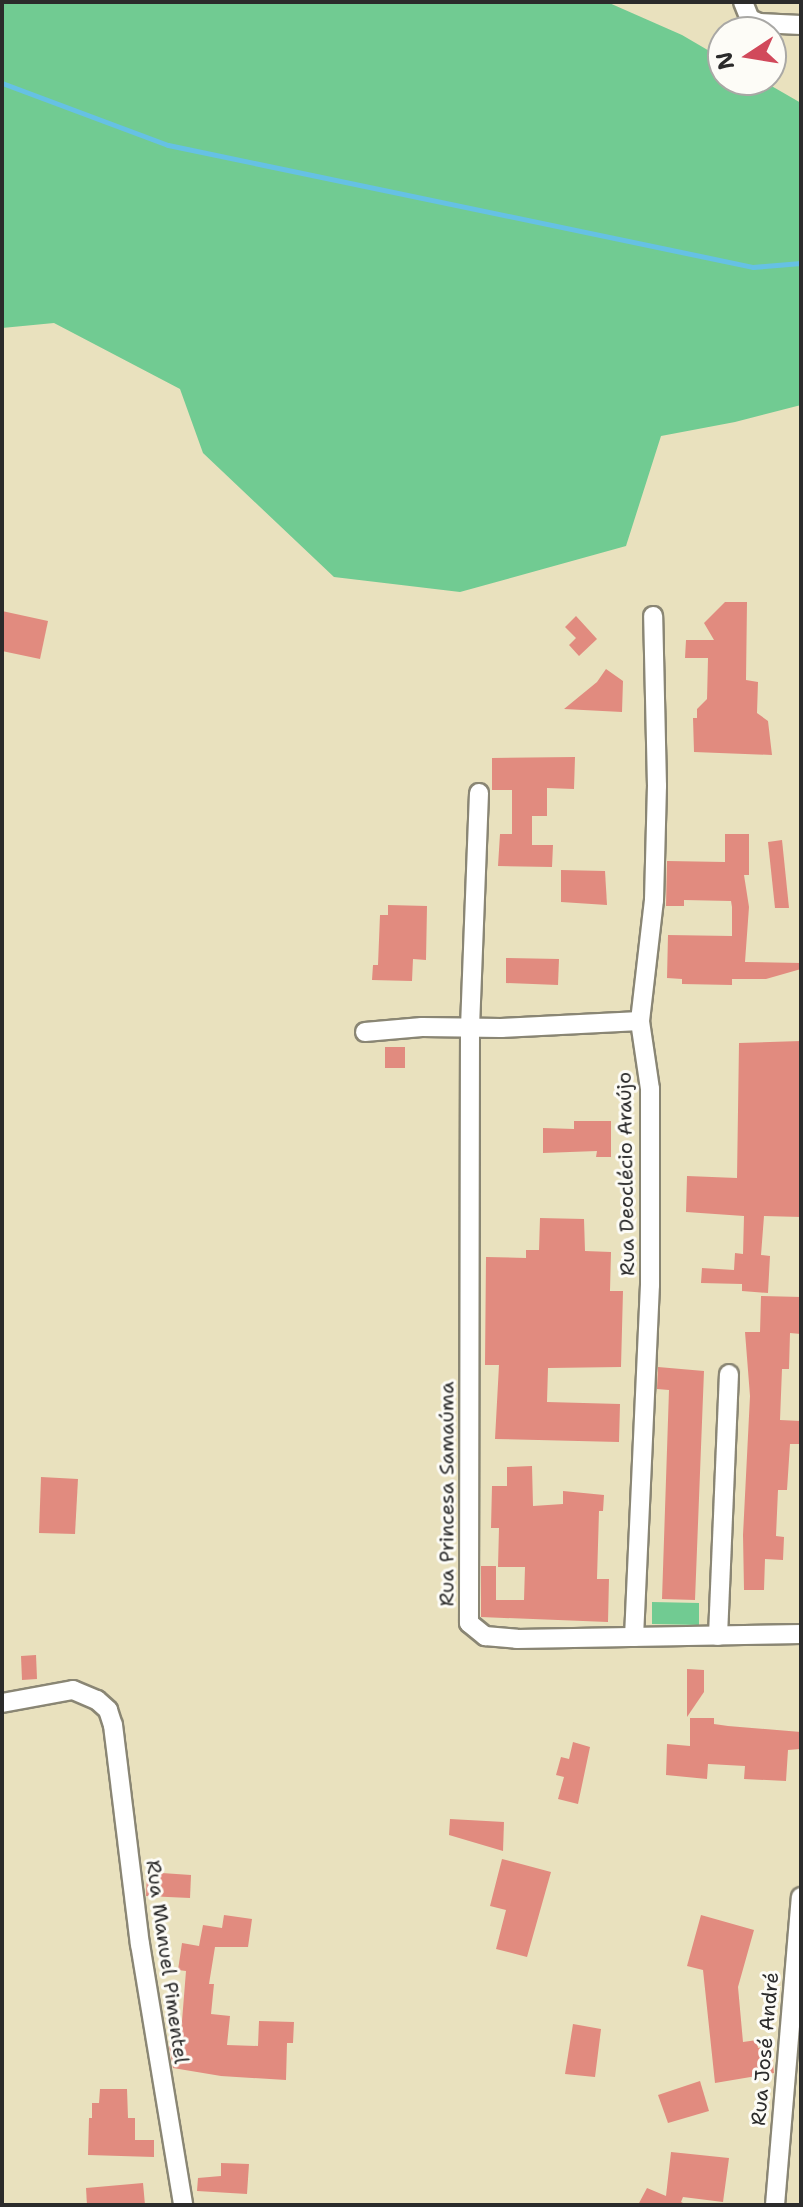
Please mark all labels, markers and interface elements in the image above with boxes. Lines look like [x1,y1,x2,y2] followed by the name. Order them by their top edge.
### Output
[707,16,787,96] north arrow
[709,49,741,72] text: N
[612,1072,640,1276] street label: Rua Deoclécio Araújo
[435,1382,459,1606] street label: Rua Princesa Samaúma
[141,1859,193,2065] street label: Rua Manuel Pimentel
[746,1971,784,2127] street label: Rua José André

